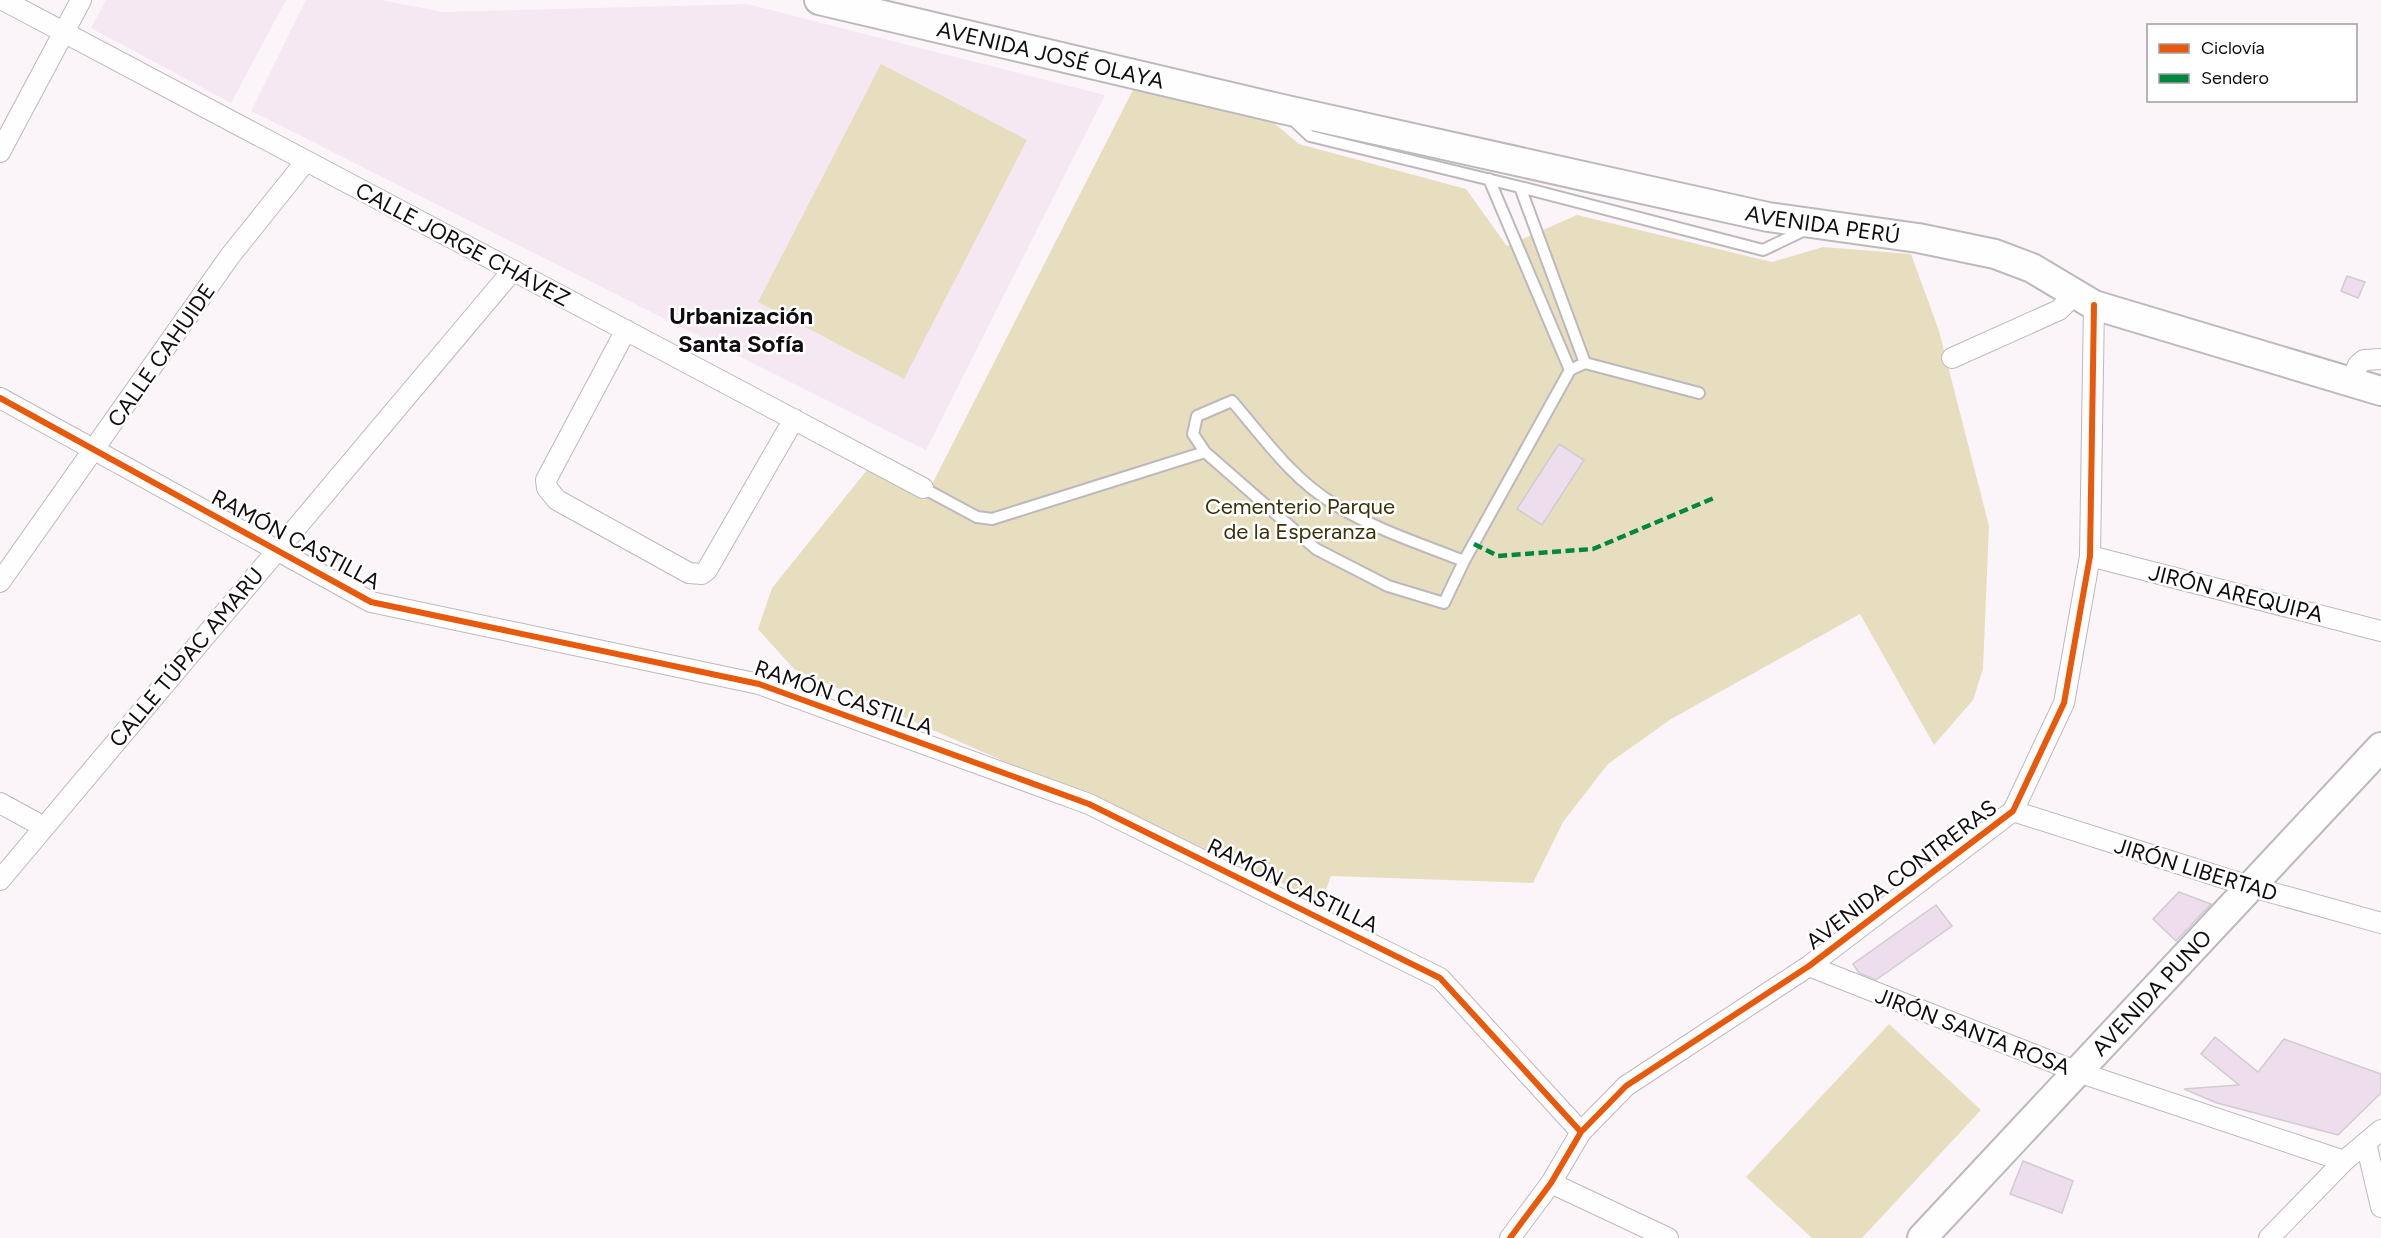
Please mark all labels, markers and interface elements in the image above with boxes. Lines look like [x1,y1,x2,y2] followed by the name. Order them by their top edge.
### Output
[934,15,1167,95] street label: AVENIDA JOSÉ OLAYA
[2147,24,2357,102] legend
[2201,37,2265,59] text: Ciclovía
[2201,67,2269,89] text: Sendero
[351,176,575,312] street label: CALLE JORGE CHÁVEZ
[1743,199,1902,249] street label: AVENIDA PERÚ
[102,278,221,432] street label: CALLE CAHUIDE
[669,301,813,358] district label: Urbanización Santa Sofía
[207,484,385,595] street label: RAMÓN CASTILLA
[1205,493,1395,545] park label: Cementerio Parque de la Esperanza
[2146,559,2326,628] street label: JIRÓN AREQUIPA
[103,562,269,753] street label: CALLE TÚPAC AMARU
[751,654,937,741] street label: RAMÓN CASTILLA
[1801,794,2002,955] street label: AVENIDA CONTRERAS
[1203,832,1383,939] street label: RAMÓN CASTILLA
[2111,832,2281,907] street label: JIRÓN LIBERTAD
[2086,924,2217,1062] street label: AVENIDA PUNO
[1872,982,2074,1081] street label: JIRÓN SANTA ROSA

